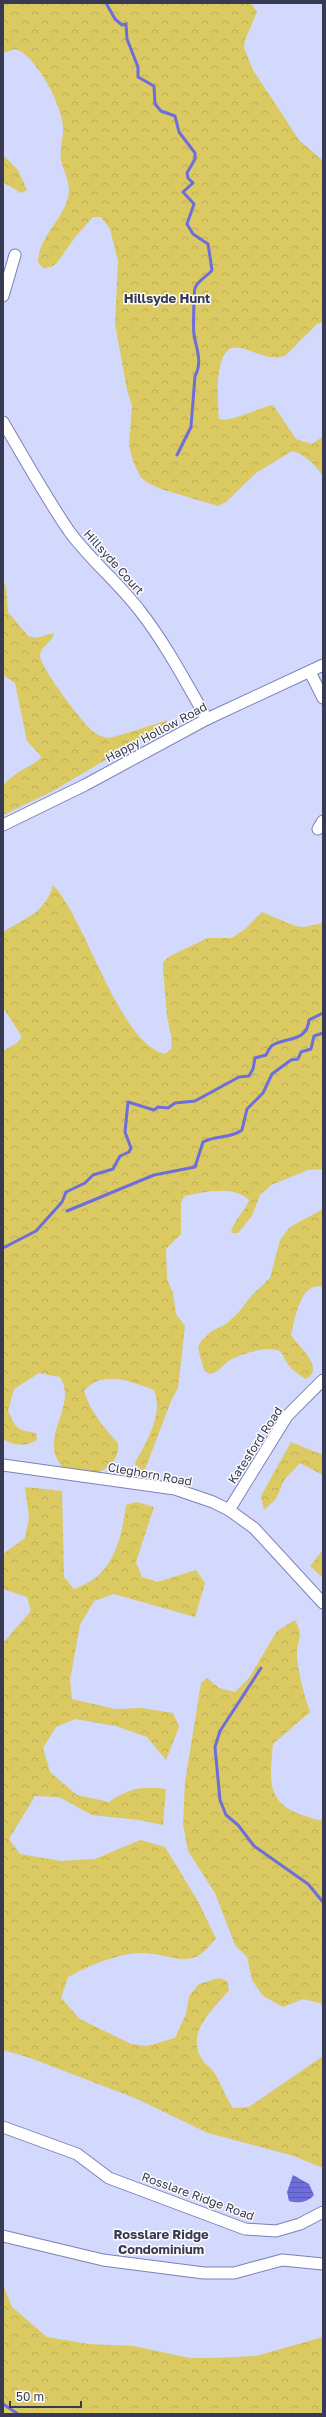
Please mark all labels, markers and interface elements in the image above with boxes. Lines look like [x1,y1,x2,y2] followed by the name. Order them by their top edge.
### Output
[124,290,210,306] district label: Hillsyde Hunt
[81,526,147,598] street label: Hillsyde Court
[102,699,210,765] street label: Happy Hollow Road
[225,1404,285,1486] street label: Katesford Road
[107,1459,193,1489] street label: Cleghorn Road
[140,2169,256,2223] street label: Rosslare Ridge Road
[113,2226,209,2257] district label: Rosslare Ridge Condominium
[10,2383,81,2409] scale bar
[16,2389,44,2404] text: 50 m

